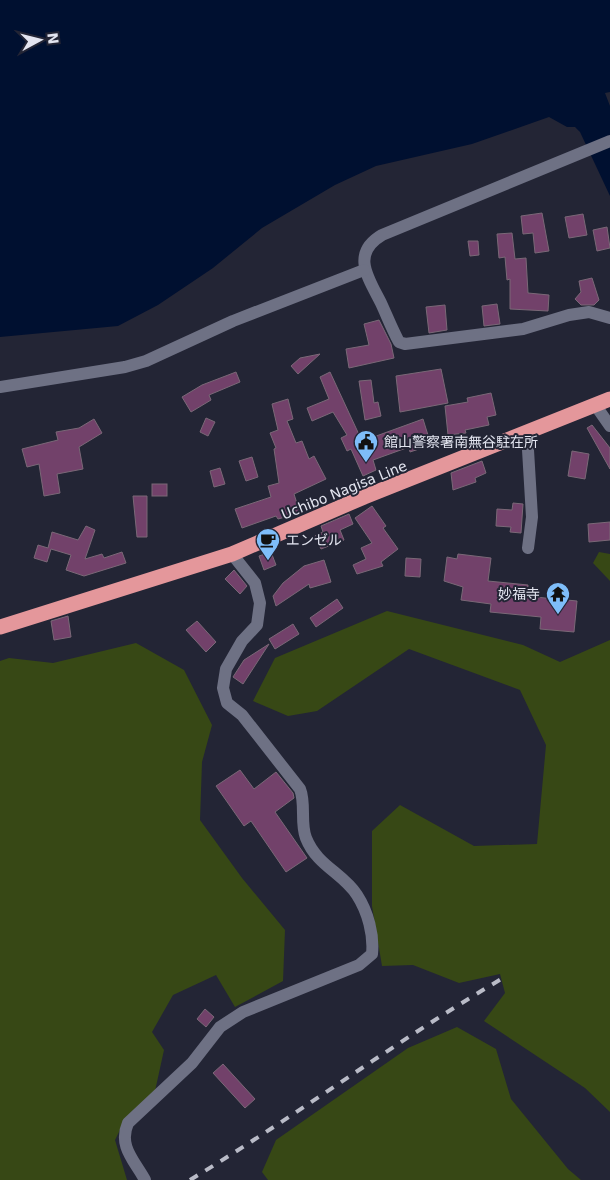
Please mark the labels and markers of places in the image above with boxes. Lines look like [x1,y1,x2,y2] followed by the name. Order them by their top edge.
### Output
[353,429,379,463] public building icon: 館山警察署南無谷駐在所
[384,434,538,450] place label: 館山警察署南無谷駐在所
[255,527,281,561] cafe icon: エンゼル
[286,532,342,548] place label: エンゼル
[545,581,571,615] temple icon: 妙福寺
[498,586,540,602] place label: 妙福寺

